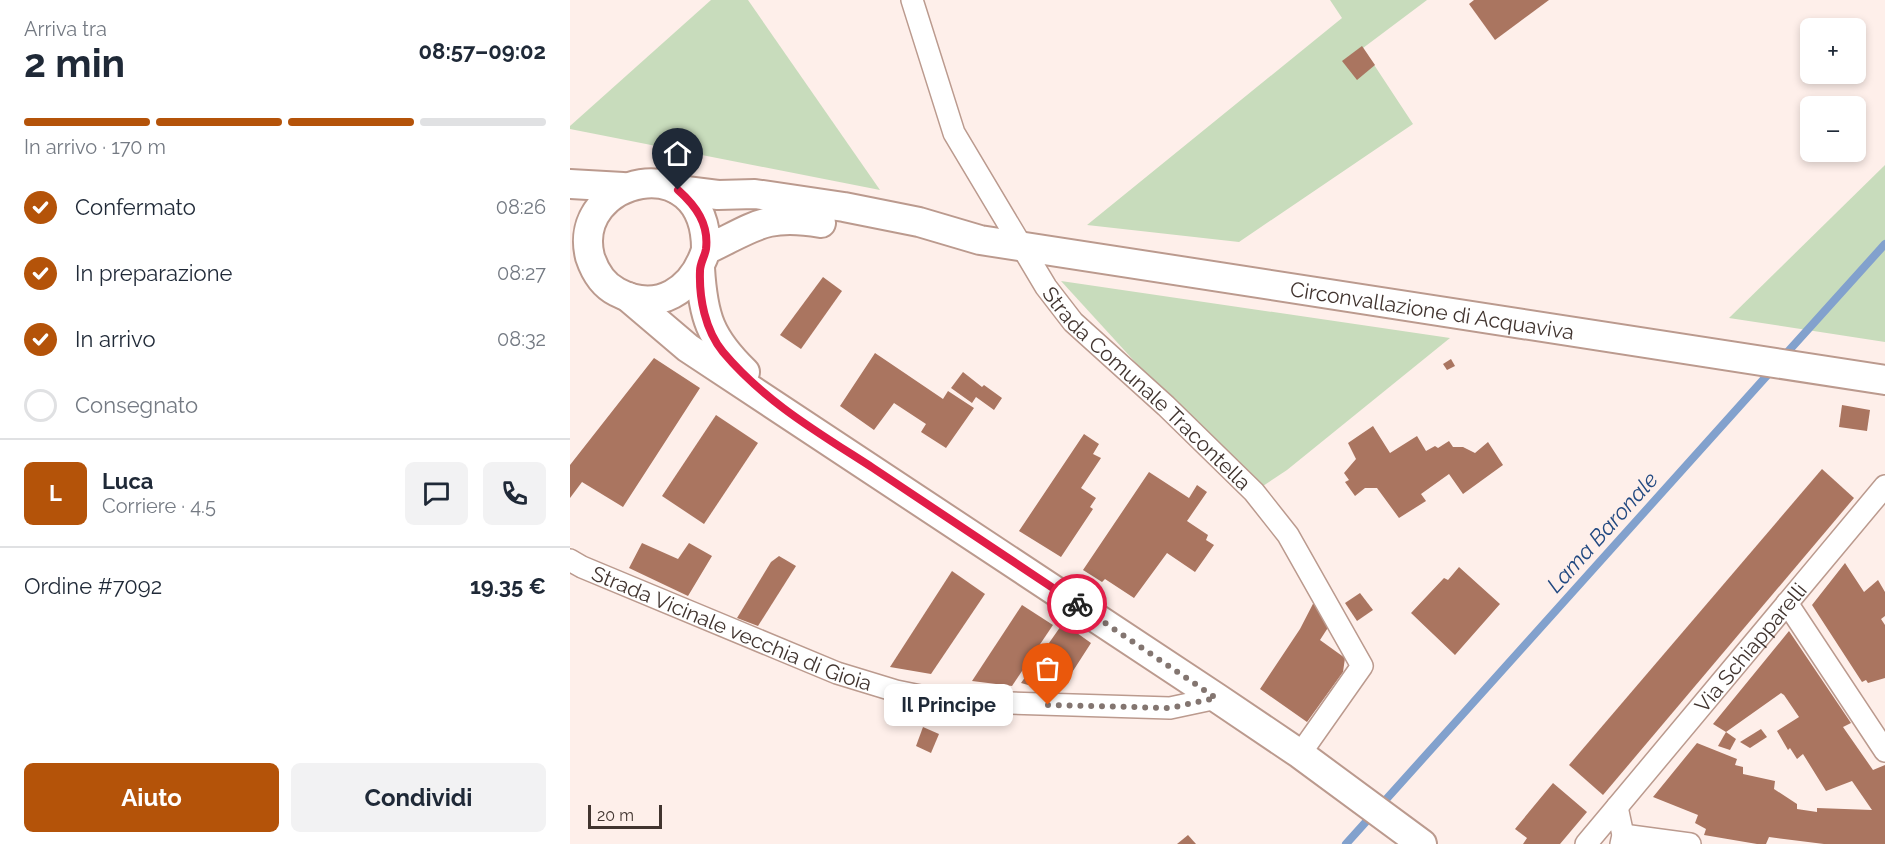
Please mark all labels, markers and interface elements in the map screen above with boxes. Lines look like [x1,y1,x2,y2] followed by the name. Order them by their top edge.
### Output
[24,17,107,41] text: Arriva tra
[1800,18,1866,162] map controls
[1800,18,1866,84] button: +
[419,38,546,64] text: 08:57–09:02
[24,40,125,86] text: 2 min
[1800,96,1866,162] button: −
[652,128,703,190] pin
[24,135,166,159] text: In arrivo · 170 m
[661,137,694,170] icon: home
[24,191,57,224] icon: check
[75,194,196,220] text: Confermato
[496,195,546,219] text: 08:26
[24,257,57,290] icon: check
[75,260,232,286] text: In preparazione
[497,261,546,285] text: 08:27
[1289,276,1576,344] street label: Circonvallazione di Acquaviva
[1038,281,1256,495] street label: Strada Comunale Tracontella
[24,323,57,356] icon: check
[75,326,156,352] text: In arrivo
[497,327,546,351] text: 08:32
[75,392,198,418] text: Consegnato
[405,462,468,525] button: chat
[483,462,546,525] button: phone
[1541,466,1663,598] water label: Lama Baronale
[102,468,153,494] text: Luca
[49,480,62,506] text: L
[102,494,216,518] text: Corriere · 4.5
[588,560,875,695] street label: Strada Vicinale vecchia di Gioia
[24,573,162,599] text: Ordine #7092
[470,573,546,599] text: 19.35 €
[1047,574,1107,634] courier
[1689,578,1811,717] street label: Via Schiapparelli
[1061,588,1094,621] icon: bike
[1022,643,1073,705] pin
[1031,652,1064,685] icon: bag
[883,684,1012,726] callout: Il Principe
[901,693,996,717] text: Il Principe
[24,763,279,832] button: Aiuto
[291,763,546,832] button: Condividi
[588,802,662,830] scale bar
[597,806,634,825] text: 20 m

